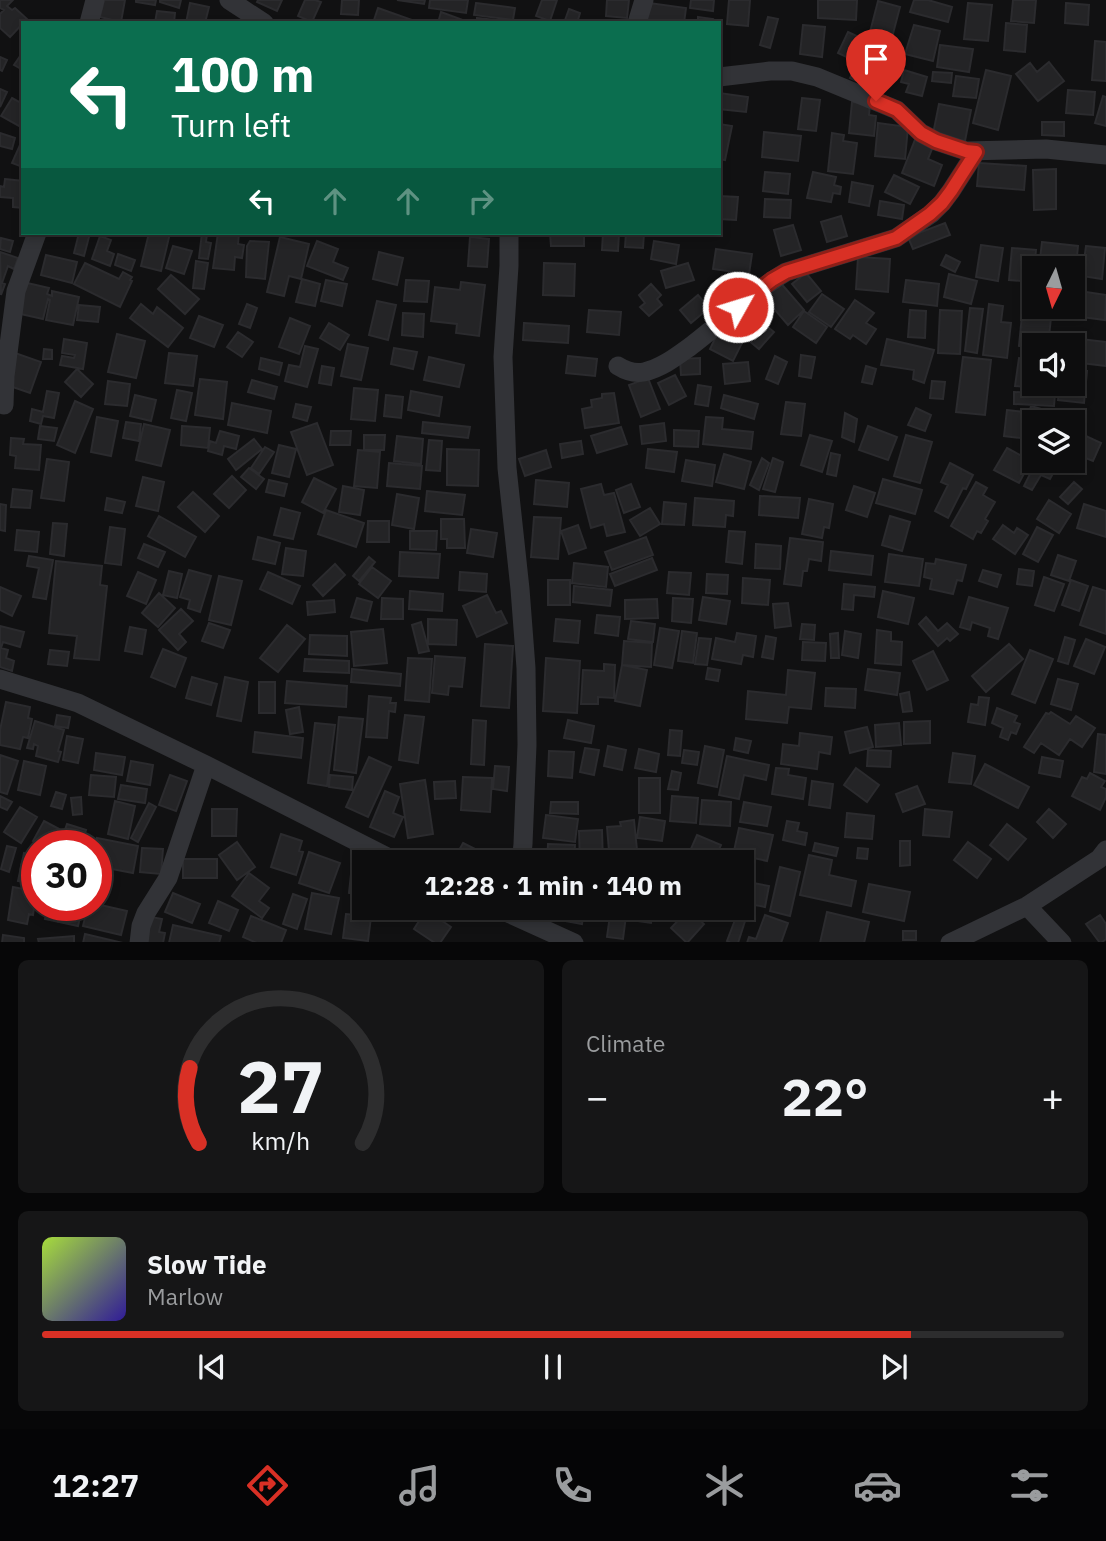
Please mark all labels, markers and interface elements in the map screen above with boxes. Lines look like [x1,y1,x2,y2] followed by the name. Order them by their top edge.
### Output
[846,29,906,101] pin
[857,40,895,78] icon: arrive
[171,42,315,105] text: 100 m
[56,49,147,140] icon: left
[171,104,291,146] text: Turn left
[243,182,281,220] icon: left
[316,182,354,220] icon: ahead
[389,182,427,220] icon: ahead
[462,182,500,220] icon: right
[1022,256,1085,318] north arrow
[1022,256,1085,473] map controls
[701,270,775,344] position arrow
[1022,333,1085,396] button: sound
[1022,410,1085,473] button: layers
[21,830,112,921] speed limit sign: 30
[424,868,682,902] text: 12:28 · 1 min · 140 m
[586,1028,665,1058] text: Climate
[237,1038,325,1133] text: 27
[782,1063,868,1130] text: 22°
[586,1072,609,1121] text: −
[1041,1072,1064,1121] text: +
[252,1123,310,1156] text: km/h
[147,1247,267,1281] text: Slow Tide
[147,1281,223,1311] text: Marlow
[193,1348,231,1386] icon: previous
[534,1348,572,1386] icon: pause
[875,1348,913,1386] icon: next
[243,1461,292,1510] icon: directions
[395,1461,444,1510] icon: music
[548,1461,597,1510] icon: phone
[700,1461,749,1510] icon: climate
[853,1461,902,1510] icon: car
[1005,1461,1054,1510] icon: filters
[52,1464,139,1506] text: 12:27

